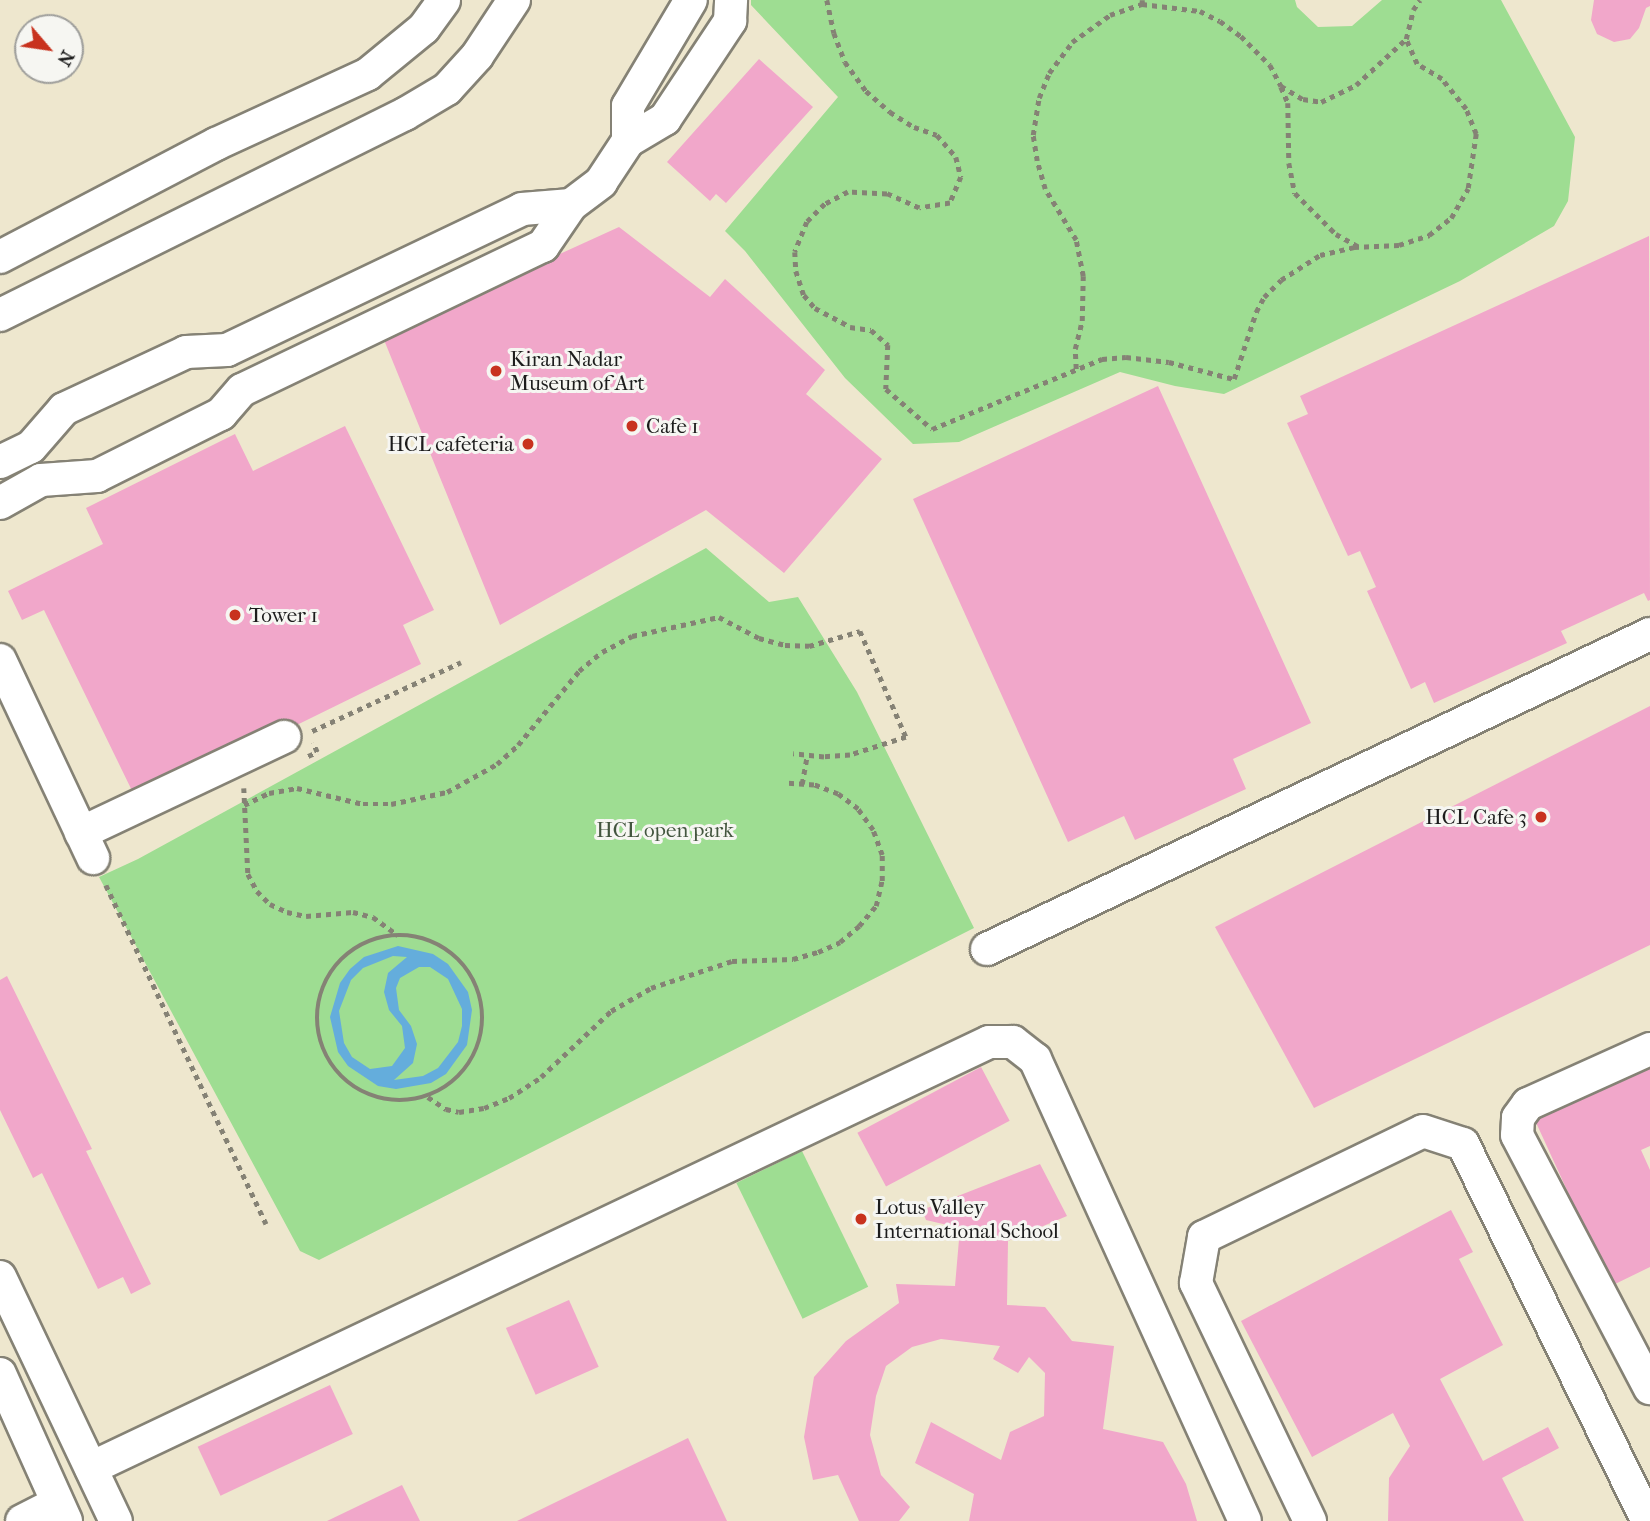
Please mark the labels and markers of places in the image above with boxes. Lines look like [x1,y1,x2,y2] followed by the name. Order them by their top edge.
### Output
[510,346,645,396] place label: Kiran Nadar Museum of Art
[488,363,504,379] marker: Kiran Nadar Museum of Art
[646,413,699,439] place label: Cafe 1
[624,418,640,434] marker: Cafe 1
[388,431,514,457] place label: HCL cafeteria
[520,436,536,452] marker: HCL cafeteria
[249,602,318,628] place label: Tower 1
[227,607,243,623] marker: Tower 1
[1425,804,1527,830] place label: HCL Cafe 3
[1533,809,1549,825] marker: HCL Cafe 3
[875,1194,1059,1244] place label: Lotus Valley International School
[853,1211,869,1227] marker: Lotus Valley International School

